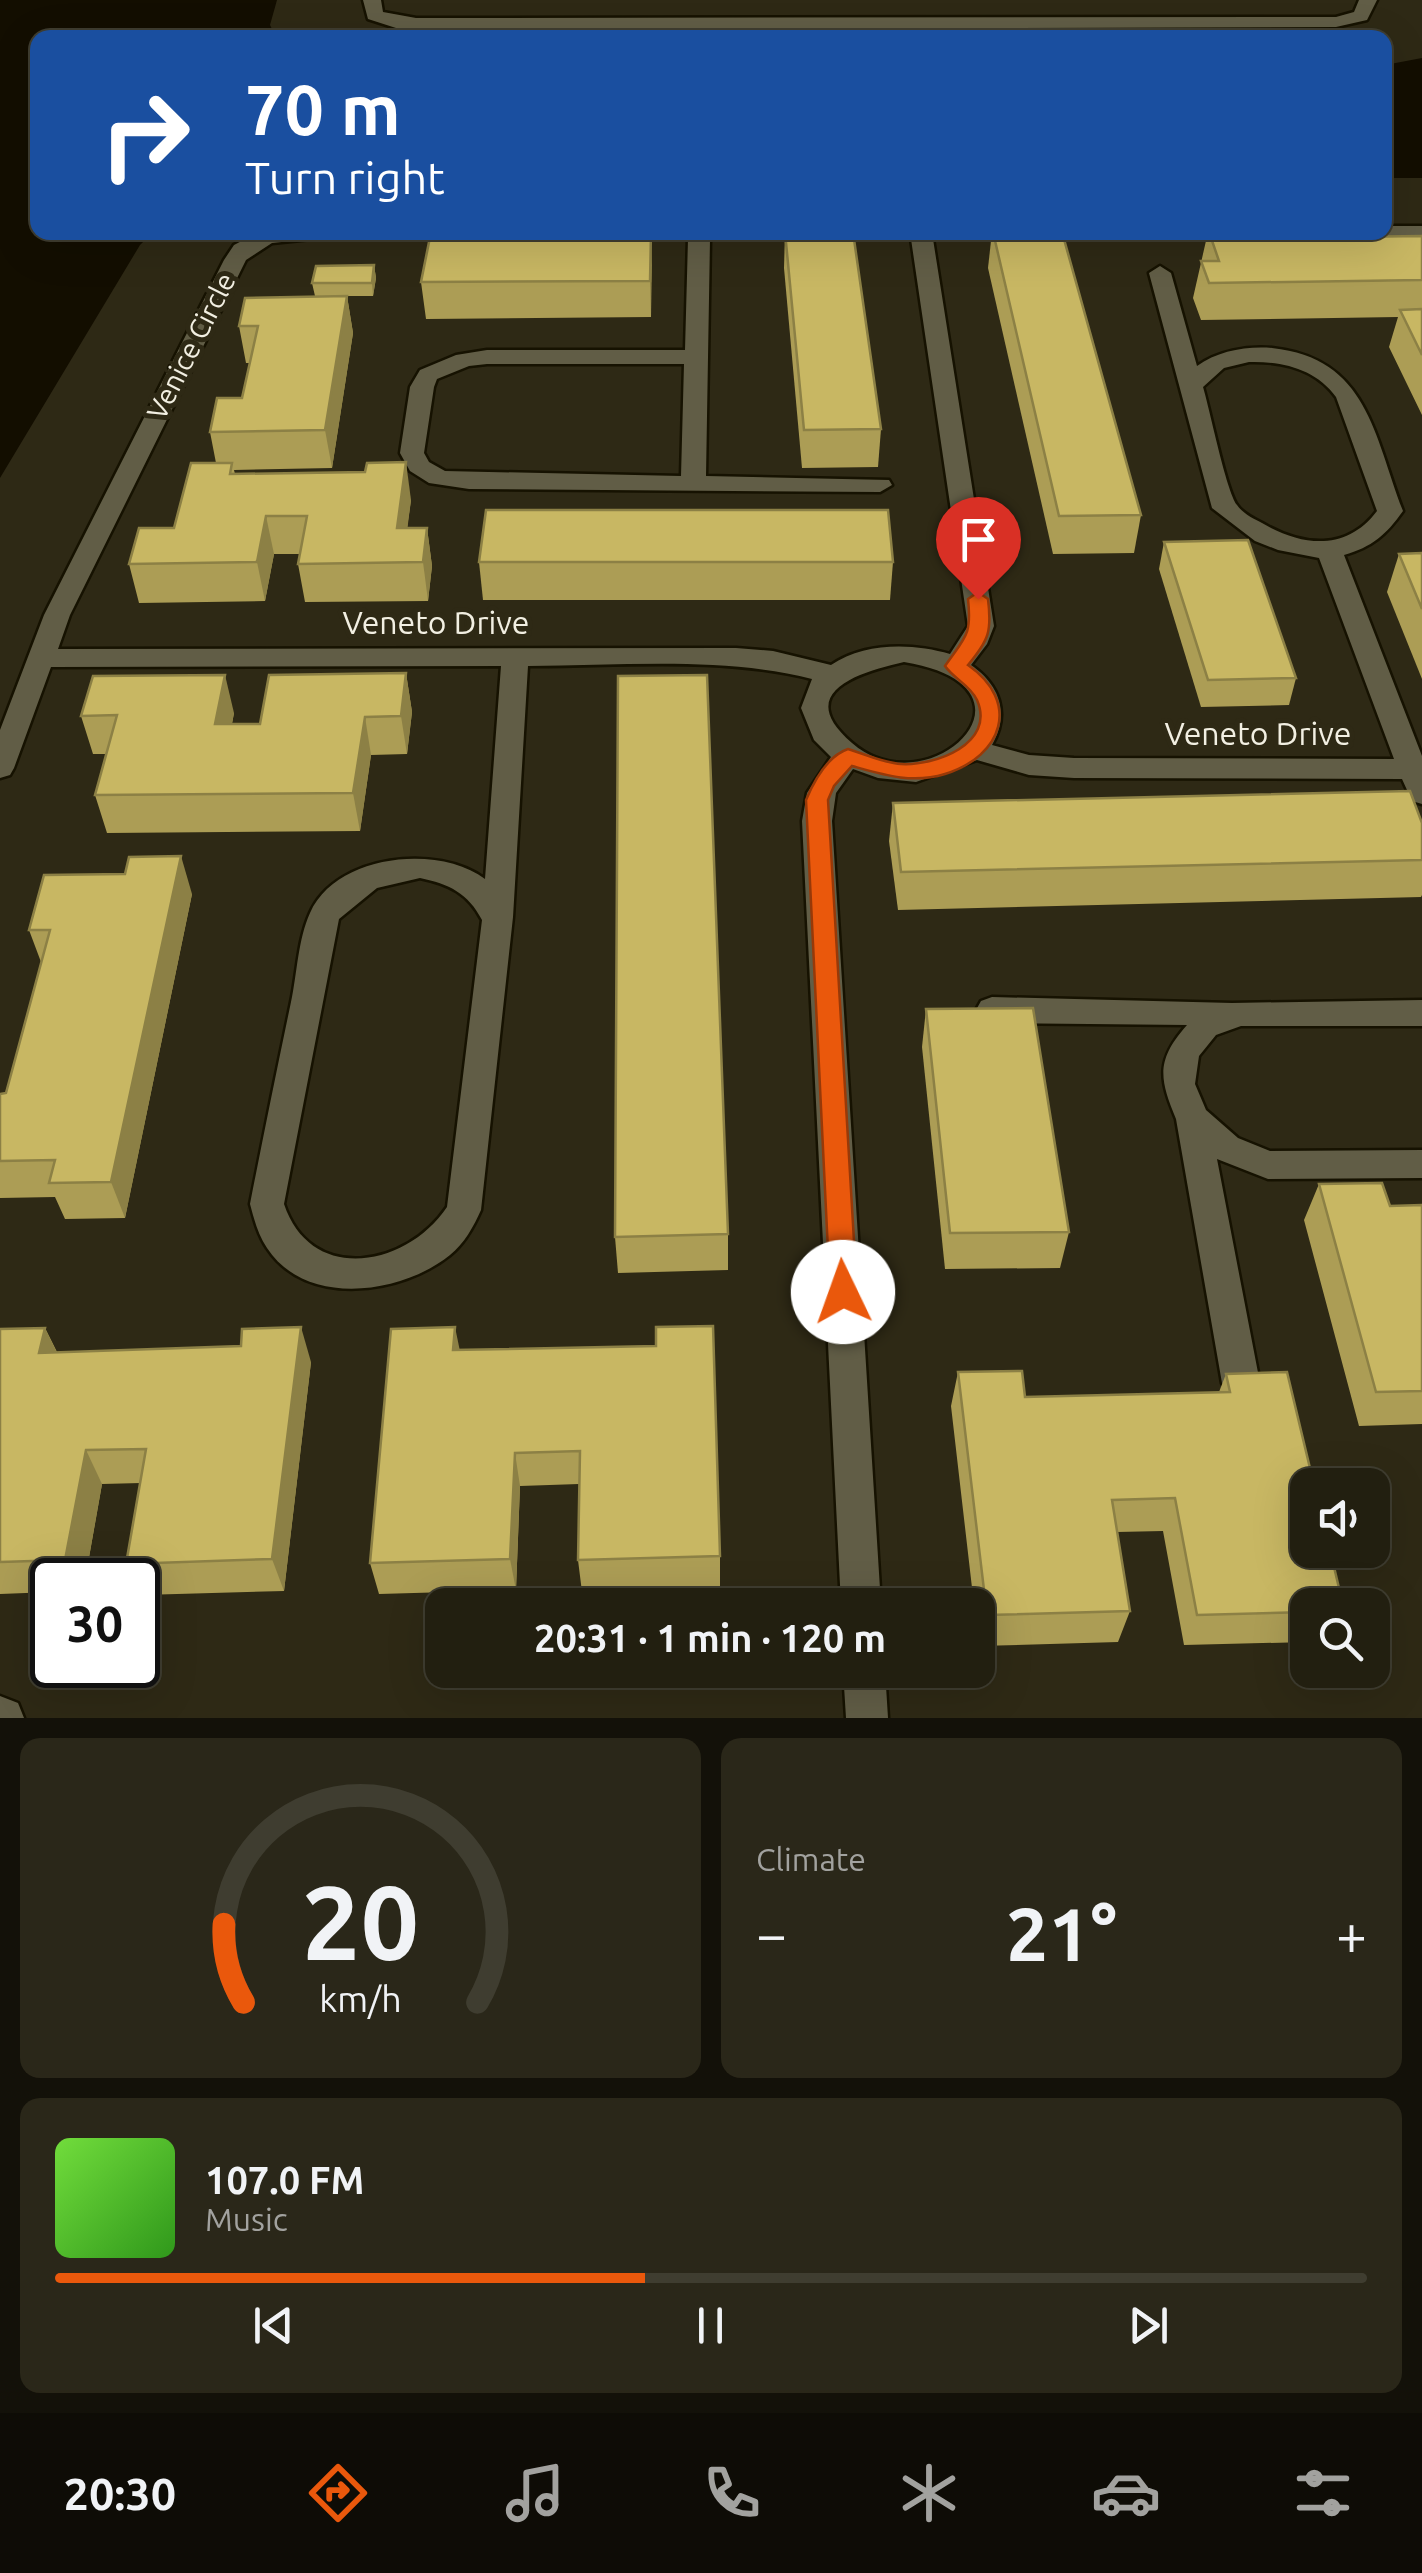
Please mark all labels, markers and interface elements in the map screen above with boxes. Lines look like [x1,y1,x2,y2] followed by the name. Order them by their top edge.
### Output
[80,70,210,200] icon: right
[245,70,401,148] text: 70 m
[245,152,445,203] text: Turn right
[140,267,241,424] street label: Venice Circle
[936,497,1021,600] pin
[951,512,1006,567] icon: arrive
[343,604,529,640] street label: Veneto Drive
[1165,715,1351,751] street label: Veneto Drive
[791,1240,895,1344] position arrow
[1290,1468,1390,1688] map controls
[1290,1468,1390,1568] button: sound
[30,1558,160,1688] speed limit sign: 30
[1290,1588,1390,1688] button: search
[534,1617,886,1659] text: 20:31 · 1 min · 120 m
[756,1841,866,1877] text: Climate
[302,1863,419,1980] text: 20
[1006,1891,1117,1975] text: 21°
[756,1903,787,1964] text: −
[1336,1903,1367,1964] text: +
[319,1979,402,2019] text: km/h
[205,2159,364,2201] text: 107.0 FM
[205,2201,288,2237] text: Music
[246,2298,301,2353] icon: previous
[683,2298,738,2353] icon: pause
[1121,2298,1176,2353] icon: next
[303,2458,373,2528] icon: directions
[500,2458,570,2528] icon: music
[697,2458,767,2528] icon: phone
[894,2458,964,2528] icon: climate
[1091,2458,1161,2528] icon: car
[1288,2458,1358,2528] icon: filters
[64,2468,176,2519] text: 20:30

